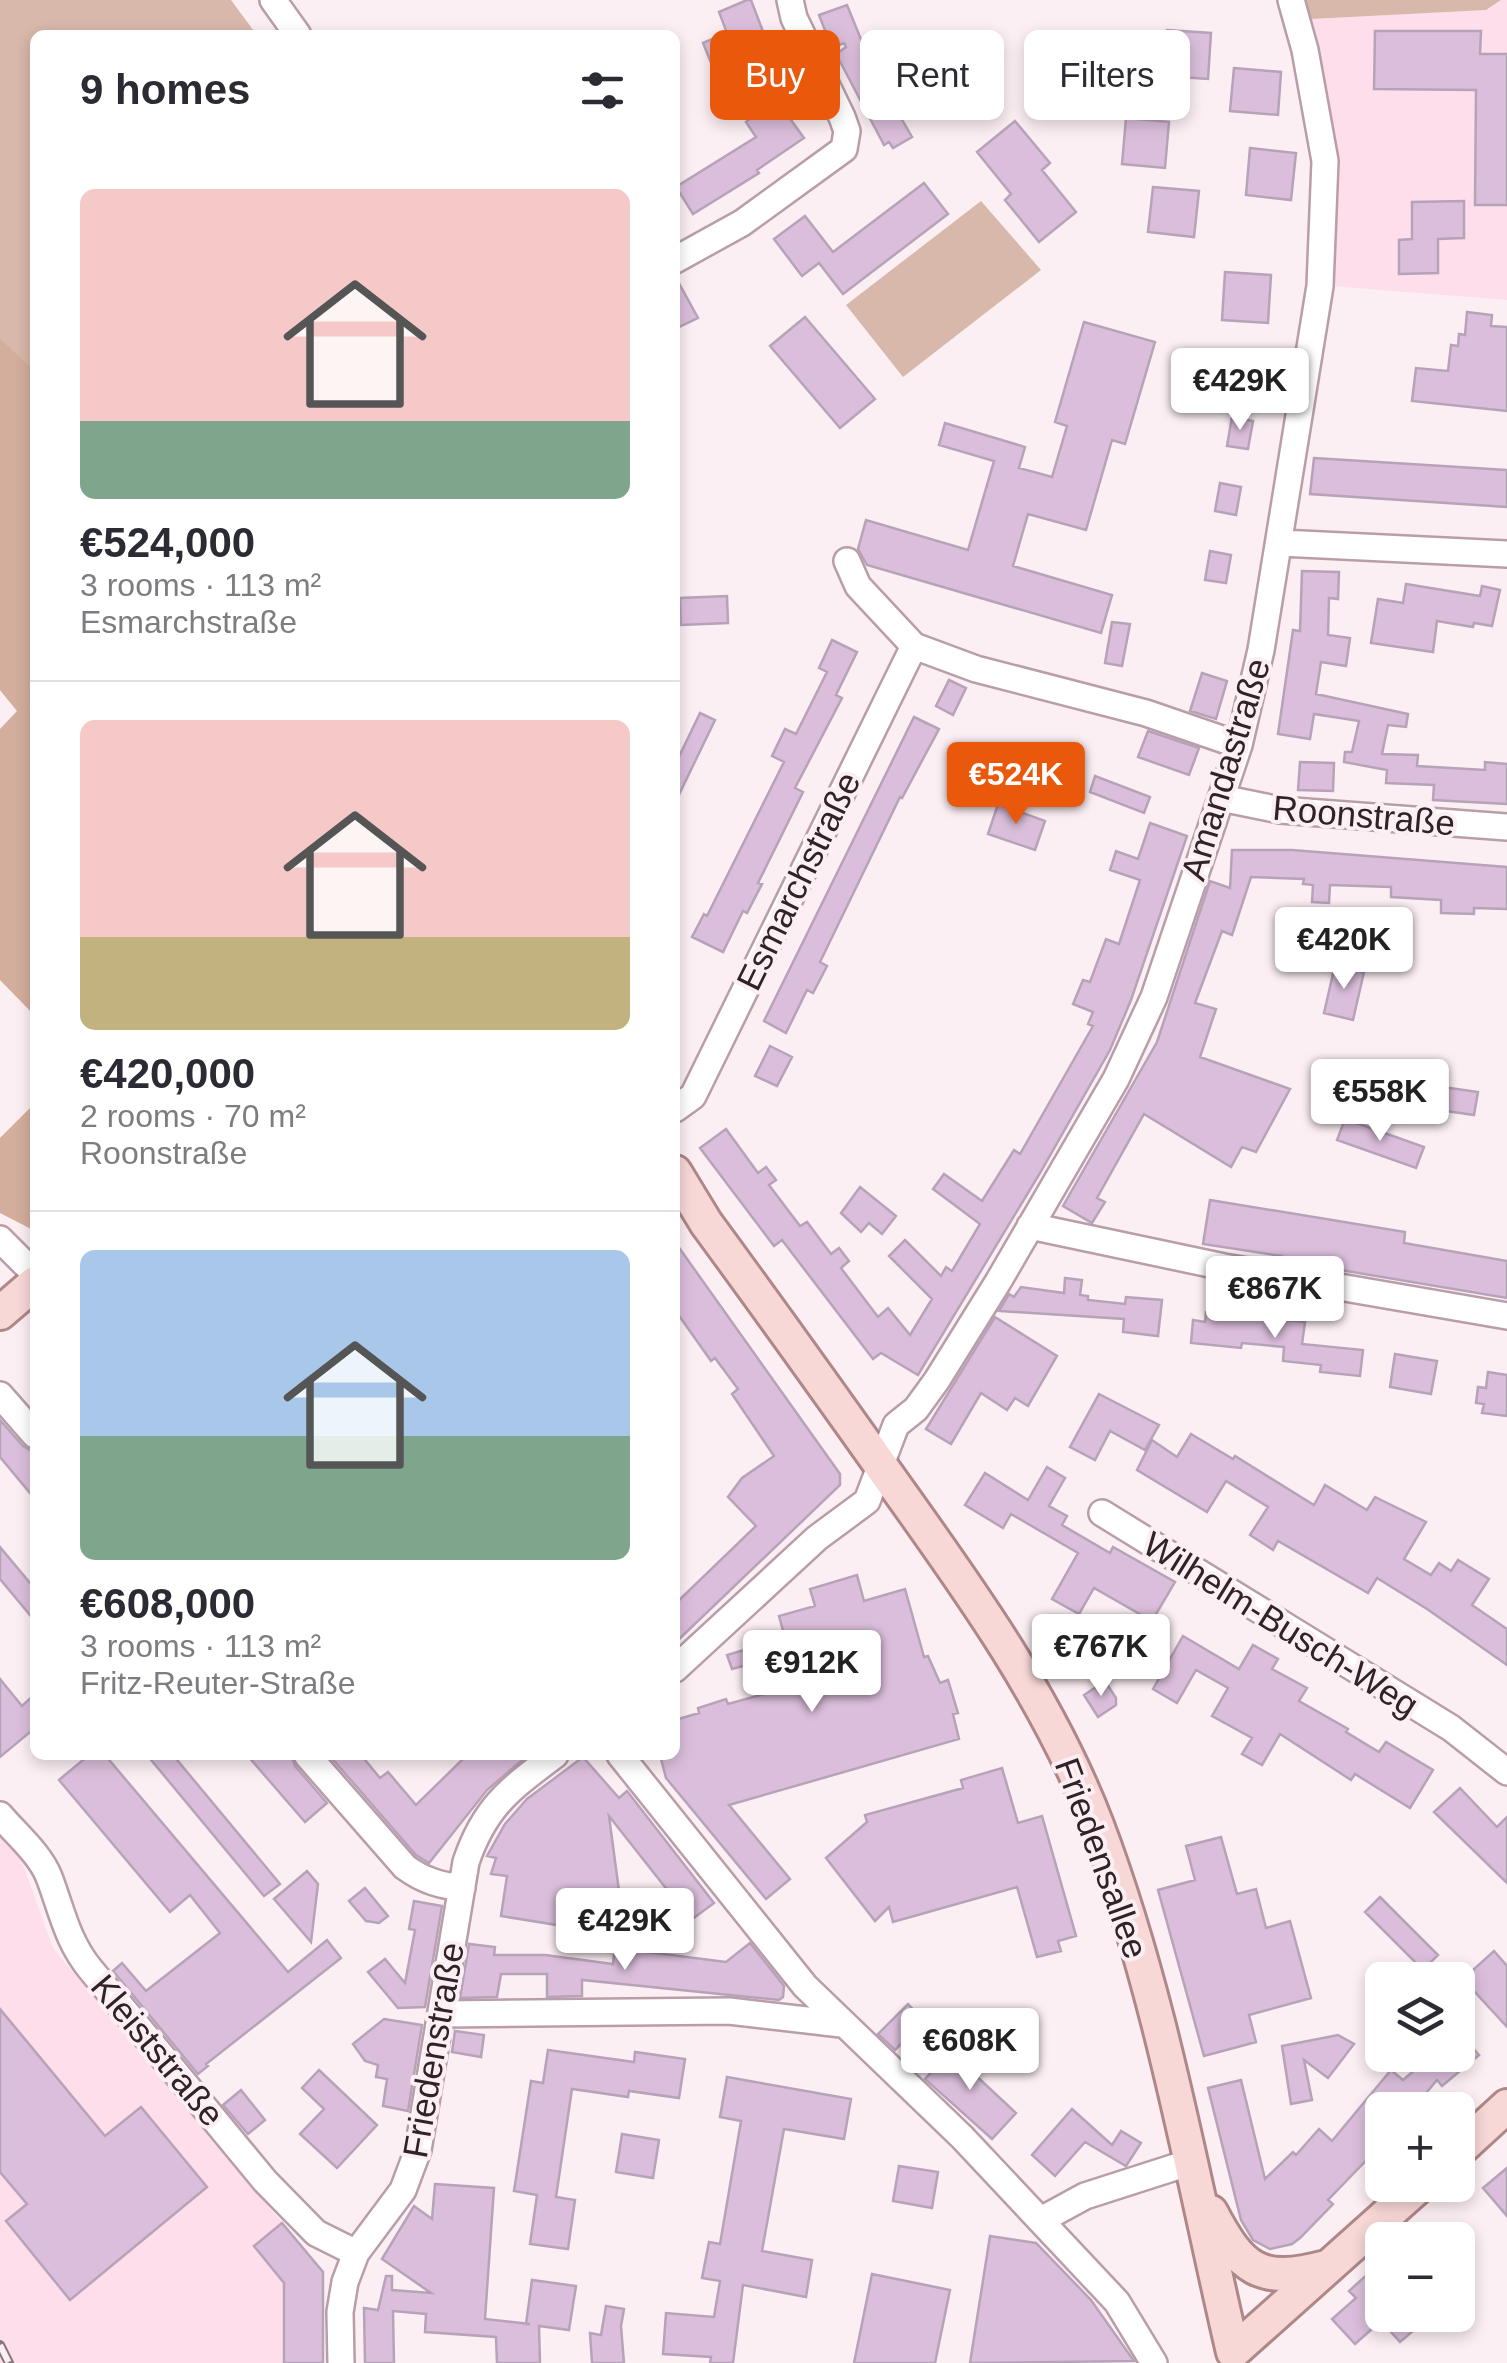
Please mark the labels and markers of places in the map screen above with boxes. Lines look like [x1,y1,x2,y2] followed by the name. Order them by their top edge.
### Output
[1170,348,1310,433] pin: €429K
[946,742,1086,827] pin: €524K
[1274,907,1414,992] pin: €420K
[1310,1059,1450,1144] pin: €558K
[1205,1256,1345,1341] pin: €867K
[1031,1614,1171,1699] pin: €767K
[742,1630,882,1715] pin: €912K
[555,1888,695,1973] pin: €429K
[900,2008,1040,2093] pin: €608K

